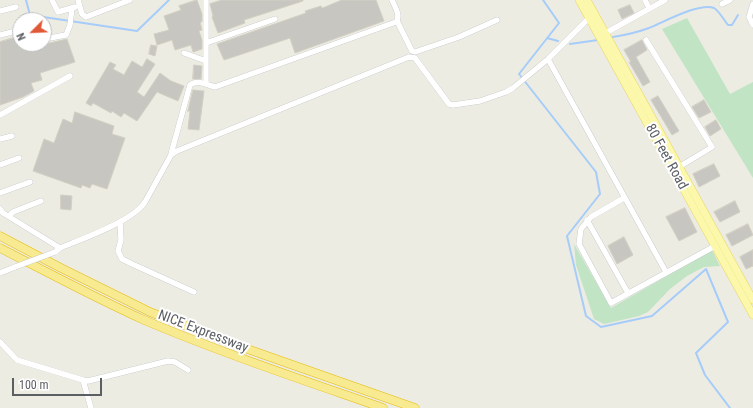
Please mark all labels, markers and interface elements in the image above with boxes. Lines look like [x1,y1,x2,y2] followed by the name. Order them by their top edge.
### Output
[12,12,52,52] north arrow
[14,31,29,42] text: N
[641,121,691,193] street label: 80 Feet Road
[156,307,250,357] street label: NICE Expressway
[14,370,104,396] scale bar
[19,378,49,392] text: 100 m

